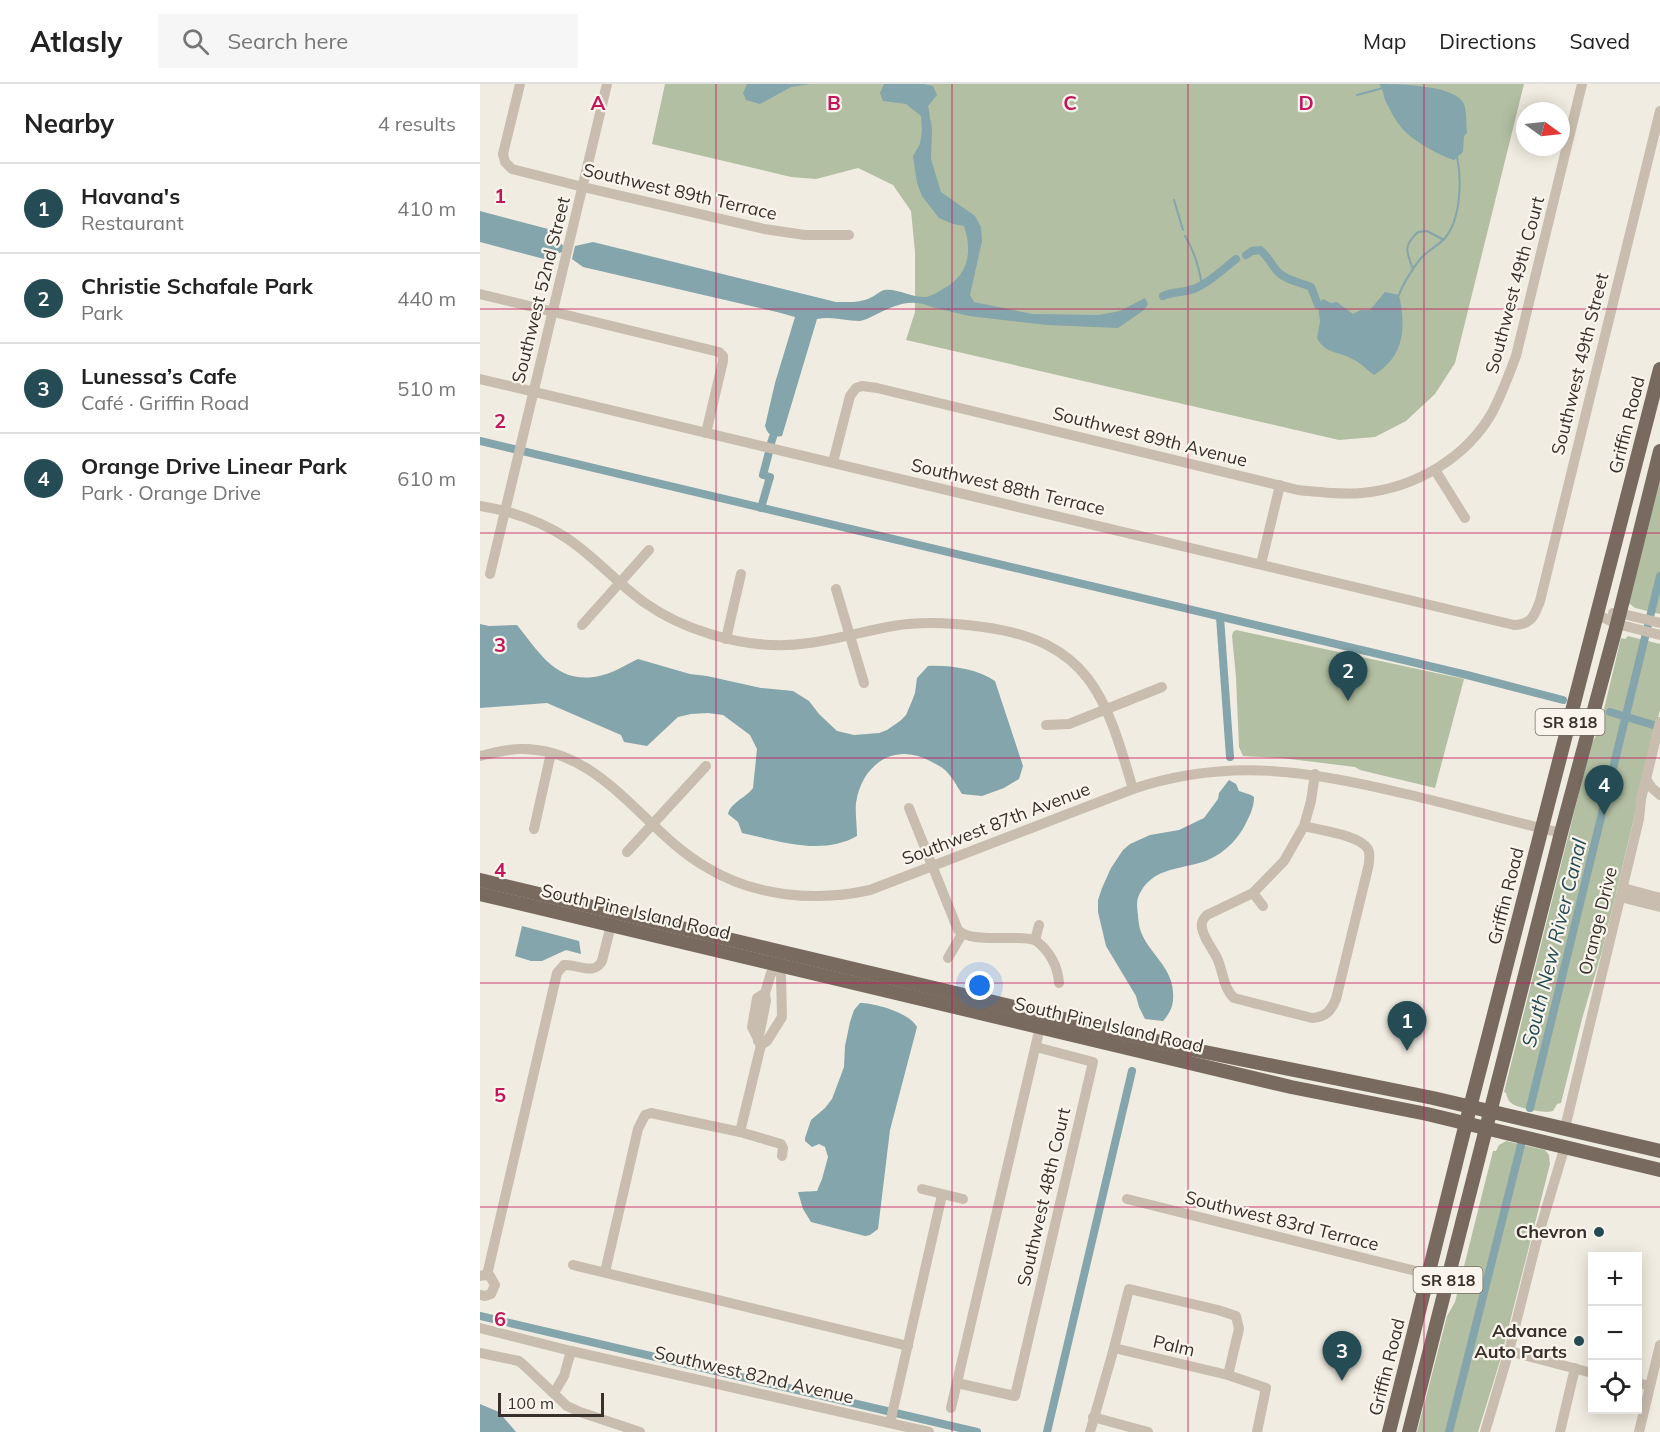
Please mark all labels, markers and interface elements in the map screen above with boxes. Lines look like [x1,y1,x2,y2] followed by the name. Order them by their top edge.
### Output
[158,14,578,68] search box
[30,24,122,59] text: Atlasly
[179,25,212,58] icon: search
[227,27,348,55] text: Search here
[1363,28,1406,54] text: Map
[1439,28,1536,54] text: Directions
[1569,28,1630,54] text: Saved
[591,90,606,115] text: A
[827,90,841,115] text: B
[1063,90,1077,115] text: C
[1298,90,1314,115] text: D
[1516,102,1570,156] north arrow
[24,107,114,140] text: Nearby
[378,111,456,136] text: 4 results
[581,158,779,225] street label: Southwest 89th Terrace
[81,182,180,210] text: Havana's
[494,183,506,208] text: 1
[506,194,575,385] street label: Southwest 52nd Street
[1480,194,1549,376] street label: Southwest 49th Court
[38,196,50,221] text: 1
[397,196,456,221] text: 410 m
[81,210,184,235] text: Restaurant
[1546,271,1613,457] street label: Southwest 49th Street
[81,272,313,300] text: Christie Schafale Park
[38,286,50,311] text: 2
[397,286,456,311] text: 440 m
[81,300,123,325] text: Park
[81,362,237,390] text: Lunessa’s Cafe
[1603,374,1650,476] street label: Griffin Road
[38,376,50,401] text: 3
[397,376,456,401] text: 510 m
[81,390,249,415] text: Café · Griffin Road
[1050,401,1250,472] street label: Southwest 89th Avenue
[494,408,506,433] text: 2
[81,452,347,480] text: Orange Drive Linear Park
[909,453,1107,520] street label: Southwest 88th Terrace
[38,466,50,491] text: 4
[397,466,456,491] text: 610 m
[81,480,261,505] text: Park · Orange Drive
[494,632,506,657] text: 3
[1328,652,1368,701] pin: 2
[1536,709,1604,735] road number: SR 818
[1584,766,1624,815] pin: 4
[899,777,1093,870] street label: Southwest 87th Avenue
[1516,836,1592,1050] water label: South New River Canal
[1482,845,1529,947] street label: Griffin Road
[494,857,506,882] text: 4
[1573,864,1622,977] street label: Orange Drive
[539,879,733,944] street label: South Pine Island Road
[965,971,994,1000] your location
[1012,992,1206,1057] street label: South Pine Island Road
[1388,1002,1426,1051] pin: 1
[494,1082,506,1107] text: 5
[1012,1105,1075,1288] street label: Southwest 48th Court
[1183,1185,1381,1256] street label: Southwest 83rd Terrace
[1516,1220,1587,1243] place label: Chevron
[1592,1225,1606,1239] marker: Chevron
[1588,1252,1642,1414] map controls
[1588,1252,1642,1306] button: +
[1414,1267,1482,1293] road number: SR 818
[494,1306,506,1331] text: 6
[1588,1306,1642,1360] button: −
[1363,1316,1410,1418] street label: Griffin Road
[1474,1319,1567,1363] place label: Advance Auto Parts
[1151,1330,1197,1361] street label: Palm
[1322,1332,1362,1381] pin: 3
[1572,1334,1586,1348] marker: Advance Auto Parts
[652,1340,856,1409] street label: Southwest 82nd Avenue
[1588,1360,1642,1414] button: locate
[498,1390,604,1418] scale bar
[507,1393,554,1413] text: 100 m

